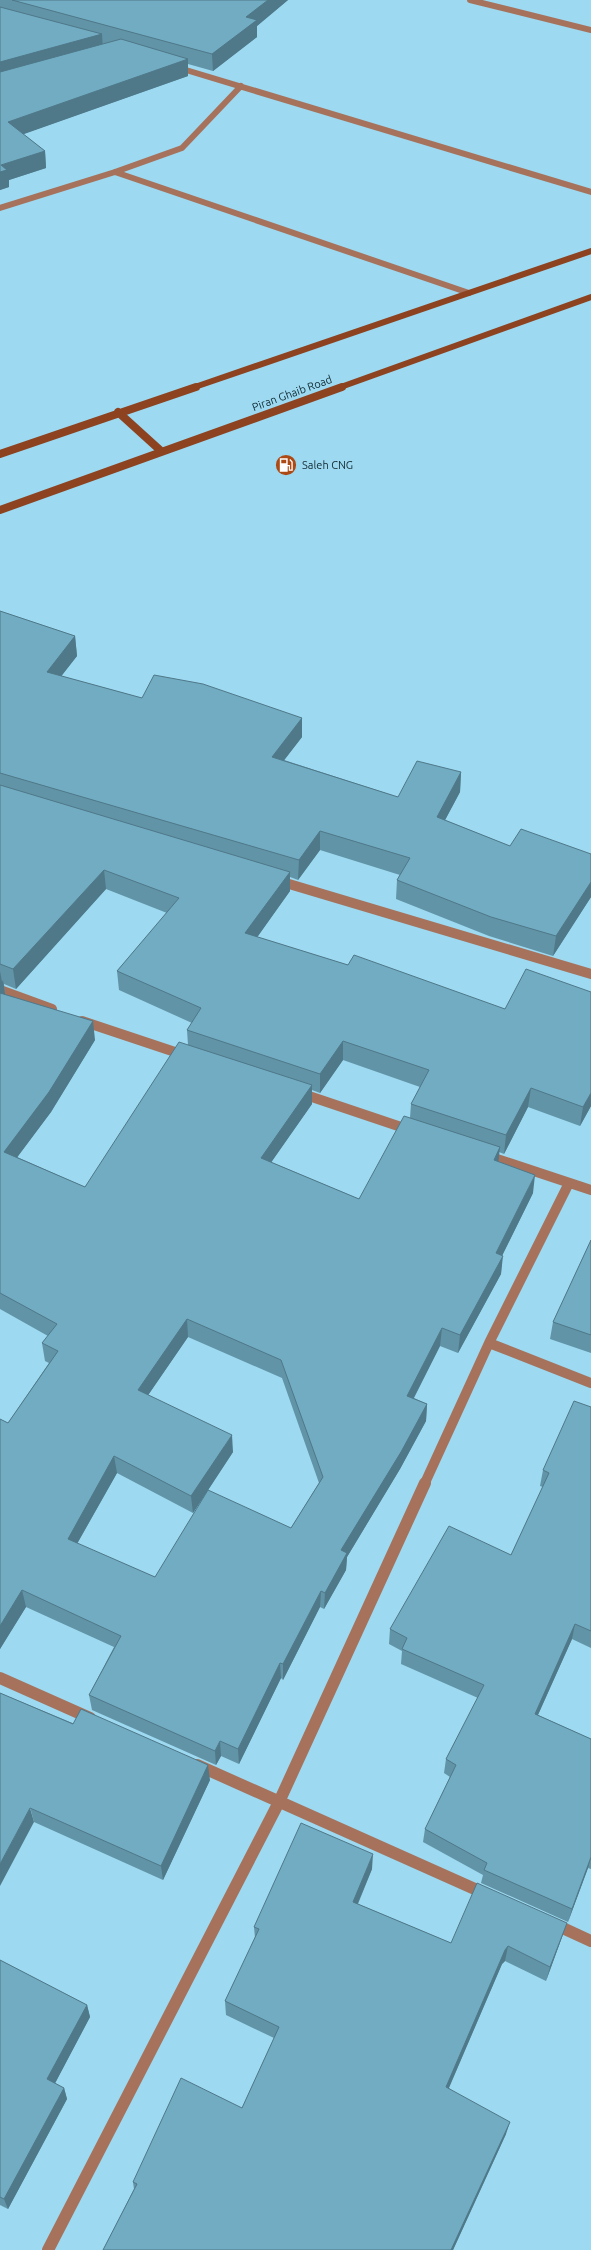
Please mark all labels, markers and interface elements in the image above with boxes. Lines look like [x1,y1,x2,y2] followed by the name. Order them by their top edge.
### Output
[250,373,334,413] street label: Piran Ghaib Road
[274,453,298,477] fuel station icon: Saleh CNG
[302,459,353,471] place label: Saleh CNG

